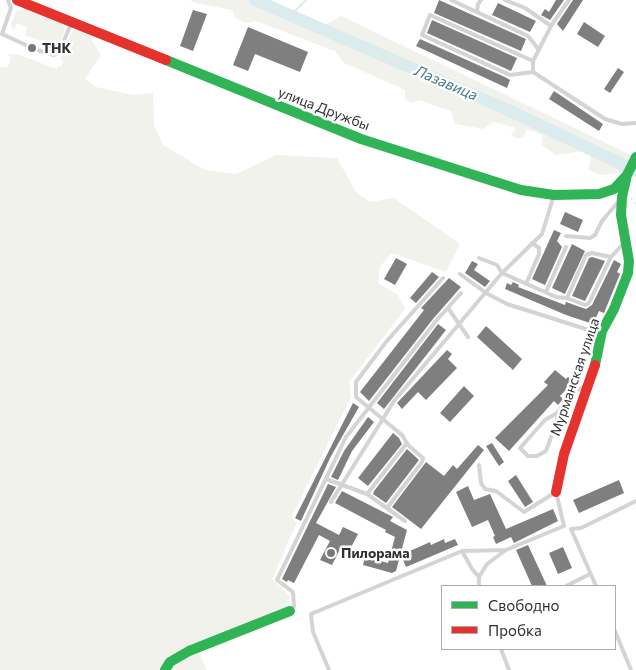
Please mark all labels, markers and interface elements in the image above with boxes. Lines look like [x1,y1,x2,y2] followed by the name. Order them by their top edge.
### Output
[42,40,71,56] place label: ТНК
[26,42,38,54] marker: ТНК
[412,62,480,104] water label: Лазавица
[276,84,372,134] street label: улица Дружбы
[547,316,603,438] street label: Мурманская улица
[341,545,410,561] place label: Пилорама
[325,547,337,559] marker: Пилорама
[441,585,616,650] legend
[488,596,559,614] text: Свободно
[488,621,542,639] text: Пробка

